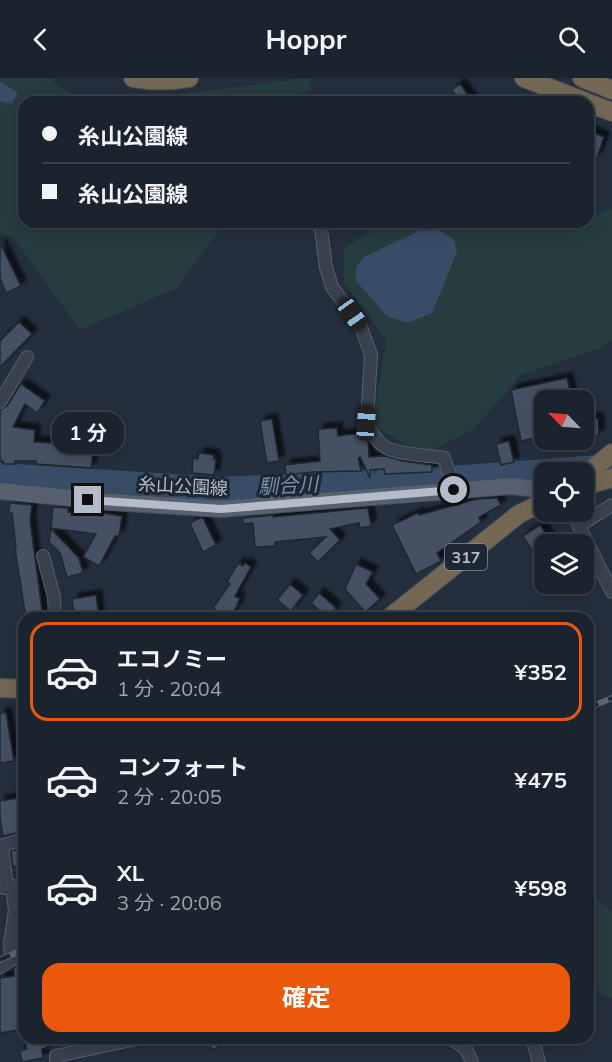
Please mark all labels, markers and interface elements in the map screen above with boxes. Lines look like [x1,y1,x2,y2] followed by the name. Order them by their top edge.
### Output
[266,22,346,56] text: Hoppr
[24,23,57,56] icon: back
[555,23,588,56] icon: search
[78,122,188,150] text: 糸山公園線
[78,180,188,208] text: 糸山公園線
[334,294,370,334] car
[534,390,594,450] north arrow
[534,390,594,594] map controls
[356,404,376,442] car
[52,413,124,455] callout: 1 分
[69,420,107,445] text: 1 分
[534,462,594,522] button: locate
[257,471,321,499] water label: 馴合川
[137,472,229,500] street label: 糸山公園線
[440,476,467,503] route start
[74,486,101,513] route end
[534,534,594,594] button: layers
[445,544,487,570] road number: 317
[45,645,99,699] icon: car
[117,645,227,673] text: エコノミー
[514,658,567,686] text: ¥352
[117,676,222,701] text: 1 分 · 20:04
[45,753,99,807] icon: car
[117,753,248,781] text: コンフォート
[514,766,567,794] text: ¥475
[117,784,222,809] text: 2 分 · 20:05
[117,859,144,887] text: XL
[45,861,99,915] icon: car
[514,874,567,902] text: ¥598
[117,890,222,915] text: 3 分 · 20:06
[42,963,570,1032] button: 確定

